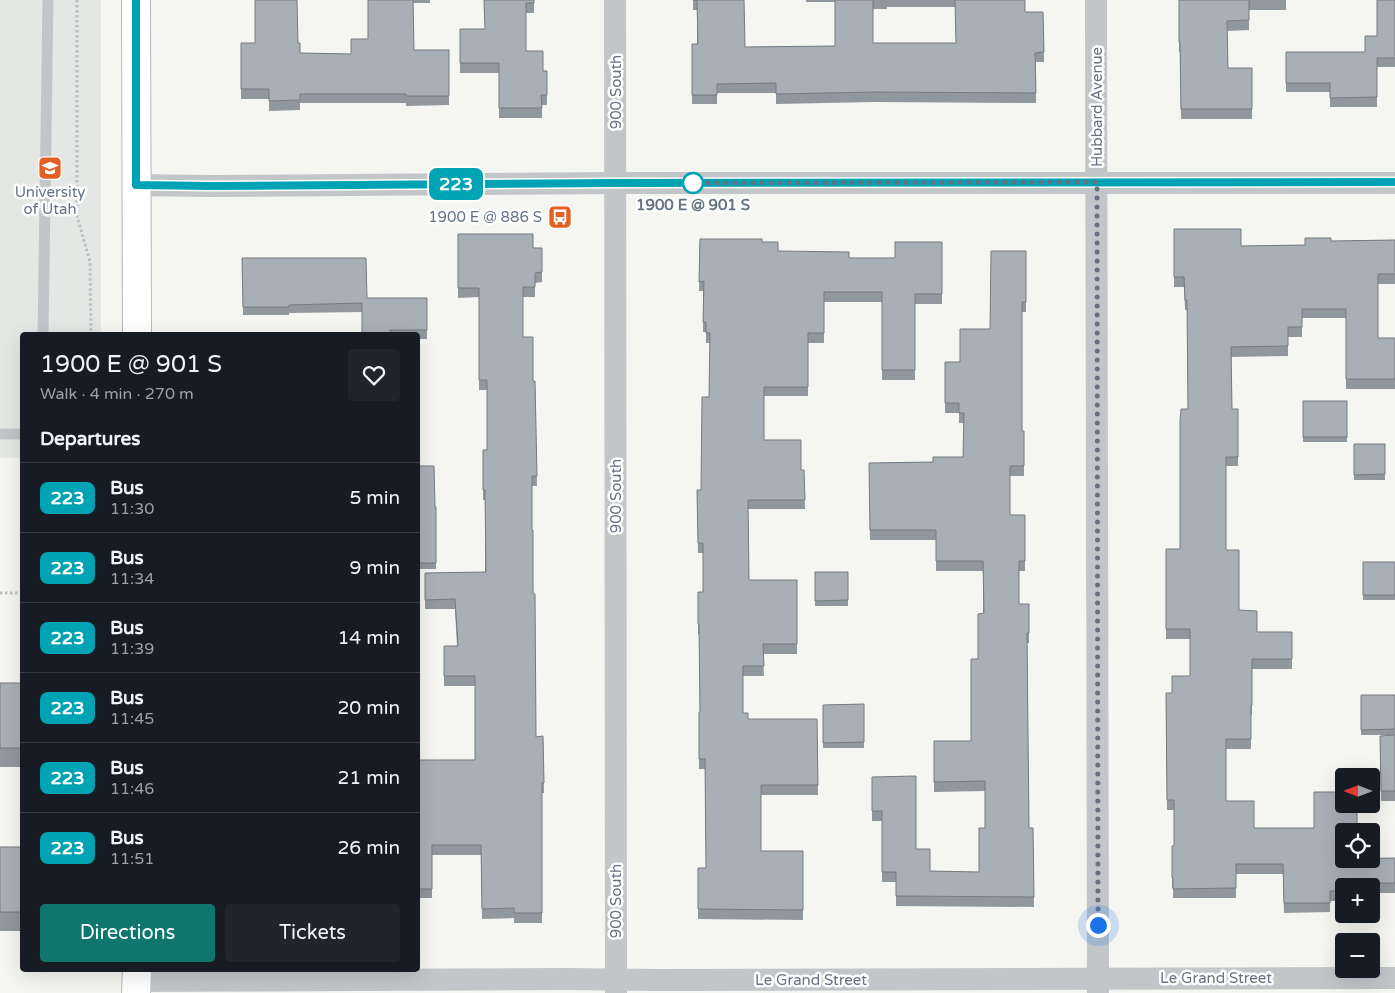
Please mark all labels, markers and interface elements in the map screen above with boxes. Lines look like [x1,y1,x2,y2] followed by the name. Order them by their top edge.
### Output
[1088,47,1106,167] street label: Hubbard Avenue
[607,55,625,129] street label: 900 South
[37,155,63,181] school or university icon: University of Utah
[427,168,485,200] line badge: 223
[682,172,704,194] marker: 1900 E @ 901 S
[439,173,473,195] text: 223
[15,183,85,218] place label: University of Utah
[636,196,750,214] place label: 1900 E @ 901 S
[547,204,573,230] bus stop icon: 1900 E @ 886 S
[428,208,542,226] place label: 1900 E @ 886 S
[348,349,400,401] button: heart
[40,350,222,379] text: 1900 E @ 901 S
[40,384,194,404] text: Walk · 4 min · 270 m
[40,428,140,450] text: Departures
[607,459,625,533] street label: 900 South
[110,477,144,499] text: Bus
[51,487,84,509] text: 223
[349,487,400,509] text: 5 min
[110,499,154,519] text: 11:30
[110,547,144,569] text: Bus
[51,557,84,579] text: 223
[349,557,400,579] text: 9 min
[110,569,154,589] text: 11:34
[110,617,144,639] text: Bus
[51,627,84,649] text: 223
[337,627,400,649] text: 14 min
[110,639,154,659] text: 11:39
[110,687,144,709] text: Bus
[51,697,84,719] text: 223
[337,697,400,719] text: 20 min
[110,709,154,729] text: 11:45
[110,757,144,779] text: Bus
[51,767,84,789] text: 223
[337,767,400,789] text: 21 min
[1335,768,1380,812] north arrow
[1335,768,1380,978] map controls
[110,779,154,799] text: 11:46
[1335,823,1380,868] button: locate
[110,827,144,849] text: Bus
[51,837,84,859] text: 223
[337,837,400,859] text: 26 min
[110,849,154,869] text: 11:51
[607,864,625,938] street label: 900 South
[1335,878,1380,923] button: +
[40,904,215,962] button: Directions
[225,904,400,962] button: Tickets
[1086,913,1111,938] your location
[1335,933,1380,978] button: −
[1160,969,1272,987] street label: Le Grand Street
[755,971,867,989] street label: Le Grand Street

